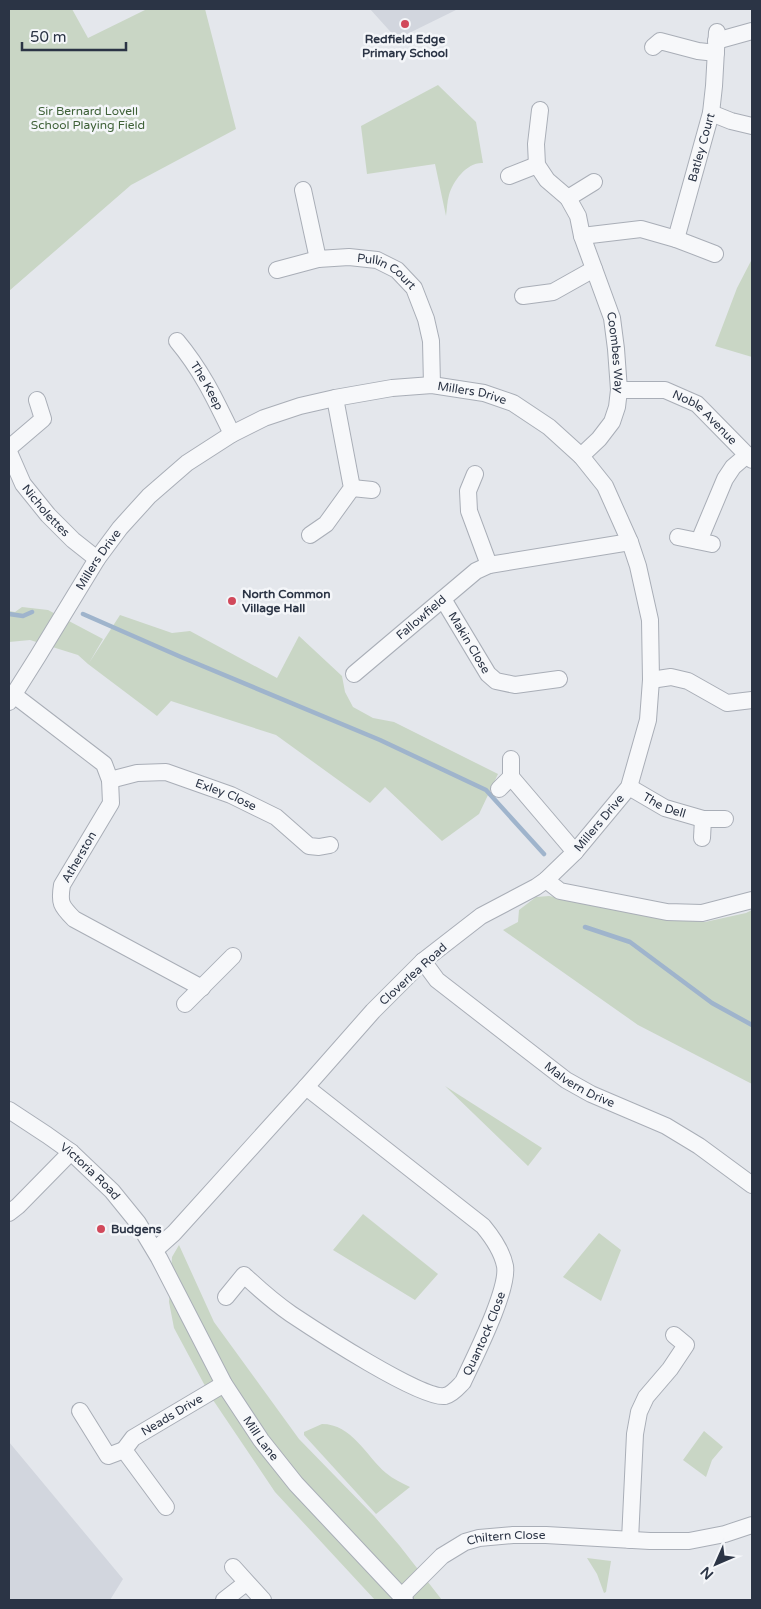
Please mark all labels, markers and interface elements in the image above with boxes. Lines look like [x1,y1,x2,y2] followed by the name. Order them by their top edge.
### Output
[399,18,411,30] marker: Redfield Edge Primary School
[22,20,126,52] scale bar
[30,28,67,46] text: 50 m
[362,32,448,61] place label: Redfield Edge Primary School
[31,104,145,132] park label: Sir Bernard Lovell School Playing Field
[685,111,718,183] street label: Batley Court
[356,251,419,293] street label: Pullin Court
[603,310,626,395] street label: Coombes Way
[188,359,226,412] street label: The Keep
[437,379,509,407] street label: Millers Drive
[670,387,740,448] street label: Noble Avenue
[19,482,73,540] street label: Nicholettes
[73,526,124,593] street label: Millers Drive
[242,587,330,616] place label: North Common Village Hall
[393,592,449,642] street label: Fallowfield
[226,595,238,607] marker: North Common Village Hall
[445,609,493,676] street label: Makin Close
[194,776,259,813] street label: Exley Close
[640,789,687,821] street label: The Dell
[571,791,627,854] street label: Millers Drive
[59,829,99,885] street label: Atherston
[376,940,450,1008] street label: Cloverlea Road
[542,1059,617,1110] street label: Malvern Drive
[58,1140,123,1202] street label: Victoria Road
[111,1222,162,1237] place label: Budgens
[95,1223,107,1235] marker: Budgens
[460,1290,508,1378] street label: Quantock Close
[139,1391,205,1439] street label: Neads Drive
[240,1414,282,1464] street label: Mill Lane
[465,1528,546,1548] street label: Chiltern Close
[691,1539,741,1589] north arrow
[697,1563,717,1583] text: N

